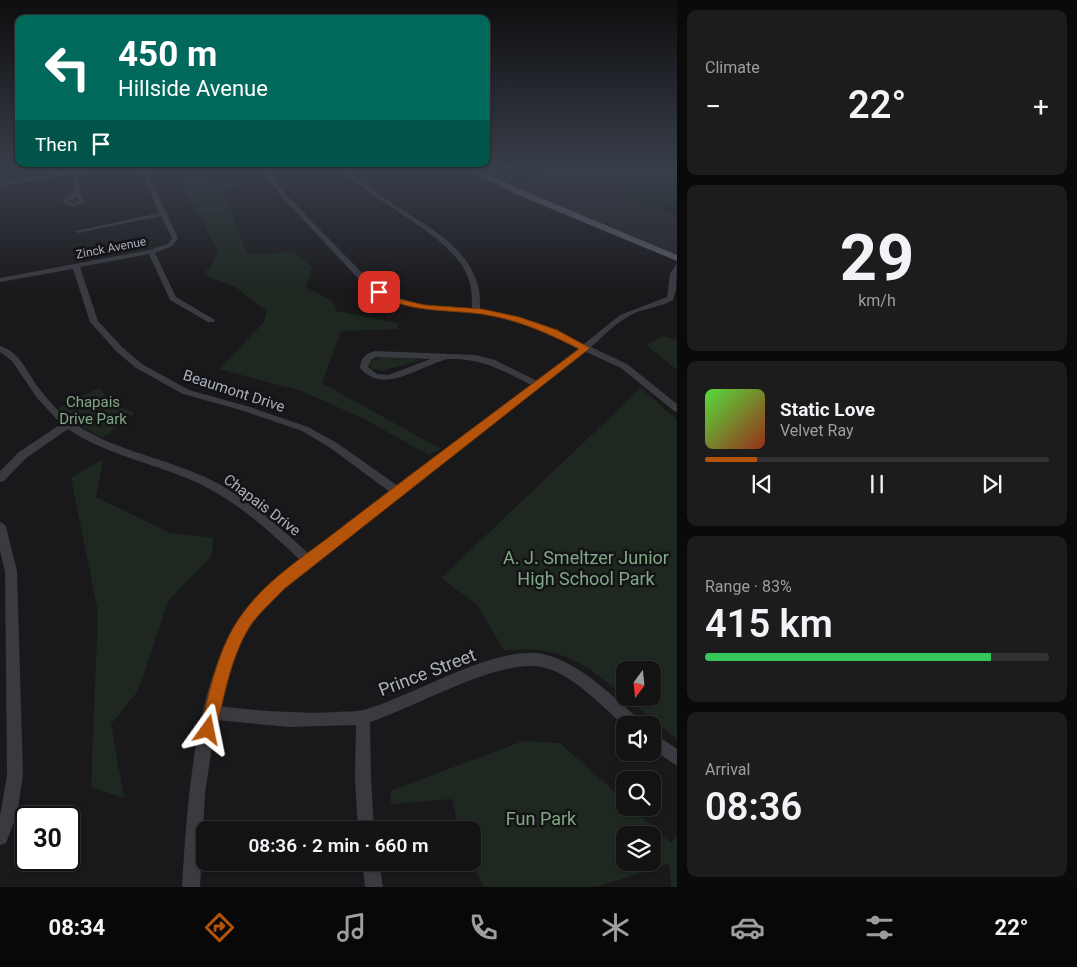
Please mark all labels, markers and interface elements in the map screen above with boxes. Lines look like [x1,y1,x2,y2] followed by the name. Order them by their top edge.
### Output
[118,34,217,75] text: 450 m
[35,35,100,100] icon: left
[705,58,760,77] text: Climate
[118,76,268,101] text: Hillside Avenue
[848,83,906,127] text: 22°
[705,90,721,123] text: −
[1033,90,1049,123] text: +
[87,130,115,158] icon: arrive
[35,133,77,156] text: Then
[840,220,914,296] text: 29
[75,234,147,262] street label: Zinck Avenue
[358,271,400,313] pin
[365,278,393,306] icon: arrive
[858,291,896,310] text: km/h
[181,366,287,416] street label: Beaumont Drive
[59,393,127,428] park label: Chapais Drive Park
[780,398,875,421] text: Static Love
[780,421,854,440] text: Velvet Ray
[220,470,304,540] street label: Chapais Drive
[748,470,776,498] icon: previous
[863,470,891,498] icon: pause
[978,470,1006,498] icon: next
[503,547,669,589] park label: A. J. Smeltzer Junior High School Park
[705,577,792,596] text: Range · 83%
[705,602,833,646] text: 415 km
[375,644,479,700] street label: Prince Street
[616,661,661,706] north arrow
[616,661,661,871] map controls
[181,703,233,755] position arrow
[616,716,661,761] button: sound
[705,760,750,779] text: Arrival
[616,771,661,816] button: search
[705,785,802,829] text: 08:36
[15,806,80,871] speed limit sign: 30
[506,808,577,829] park label: Fun Park
[616,826,661,871] button: layers
[248,834,429,857] text: 08:36 · 2 min · 660 m
[202,910,237,945] icon: directions
[334,910,369,945] icon: music
[466,910,501,945] icon: phone
[598,910,633,945] icon: climate
[730,910,765,945] icon: car
[862,910,897,945] icon: filters
[49,915,105,940] text: 08:34
[995,915,1028,940] text: 22°

